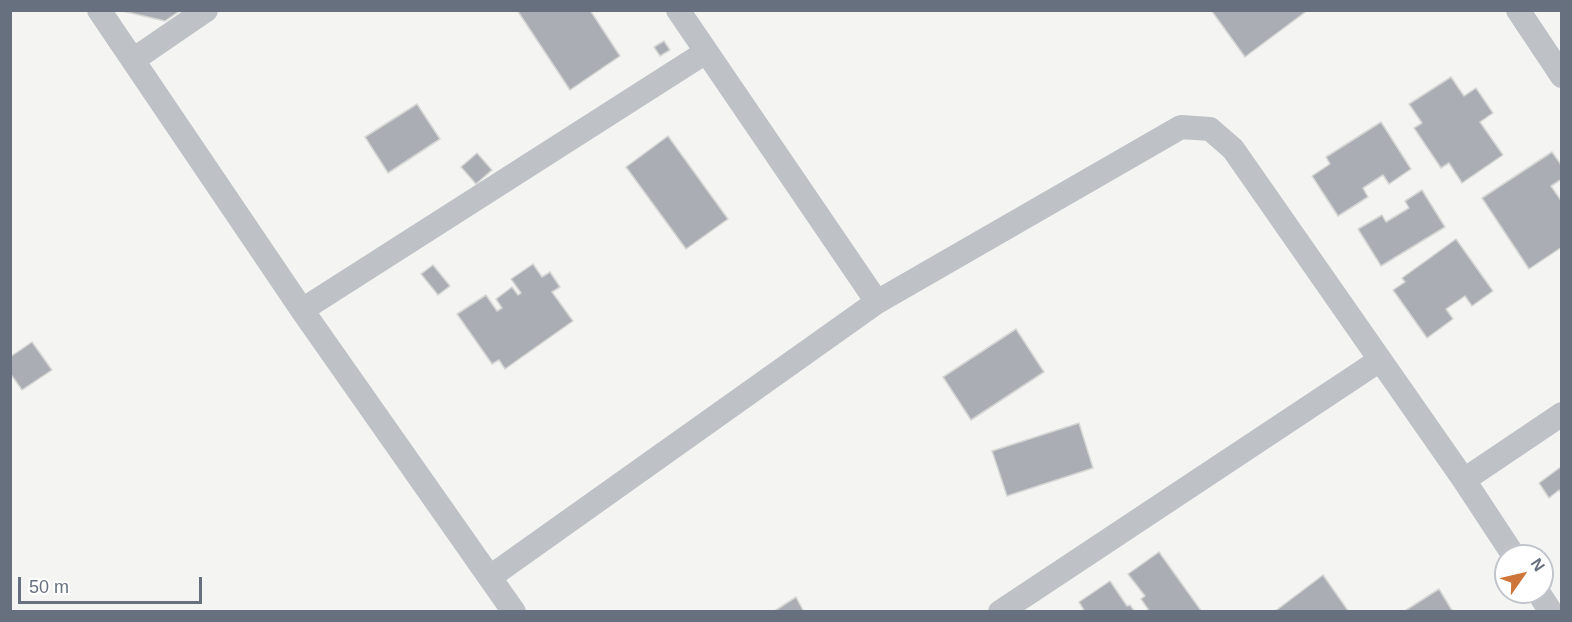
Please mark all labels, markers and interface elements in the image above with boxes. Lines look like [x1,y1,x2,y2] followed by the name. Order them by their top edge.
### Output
[1494,544,1554,604] north arrow
[1527,555,1548,574] text: N
[21,565,206,603] scale bar
[29,577,69,597] text: 50 m

